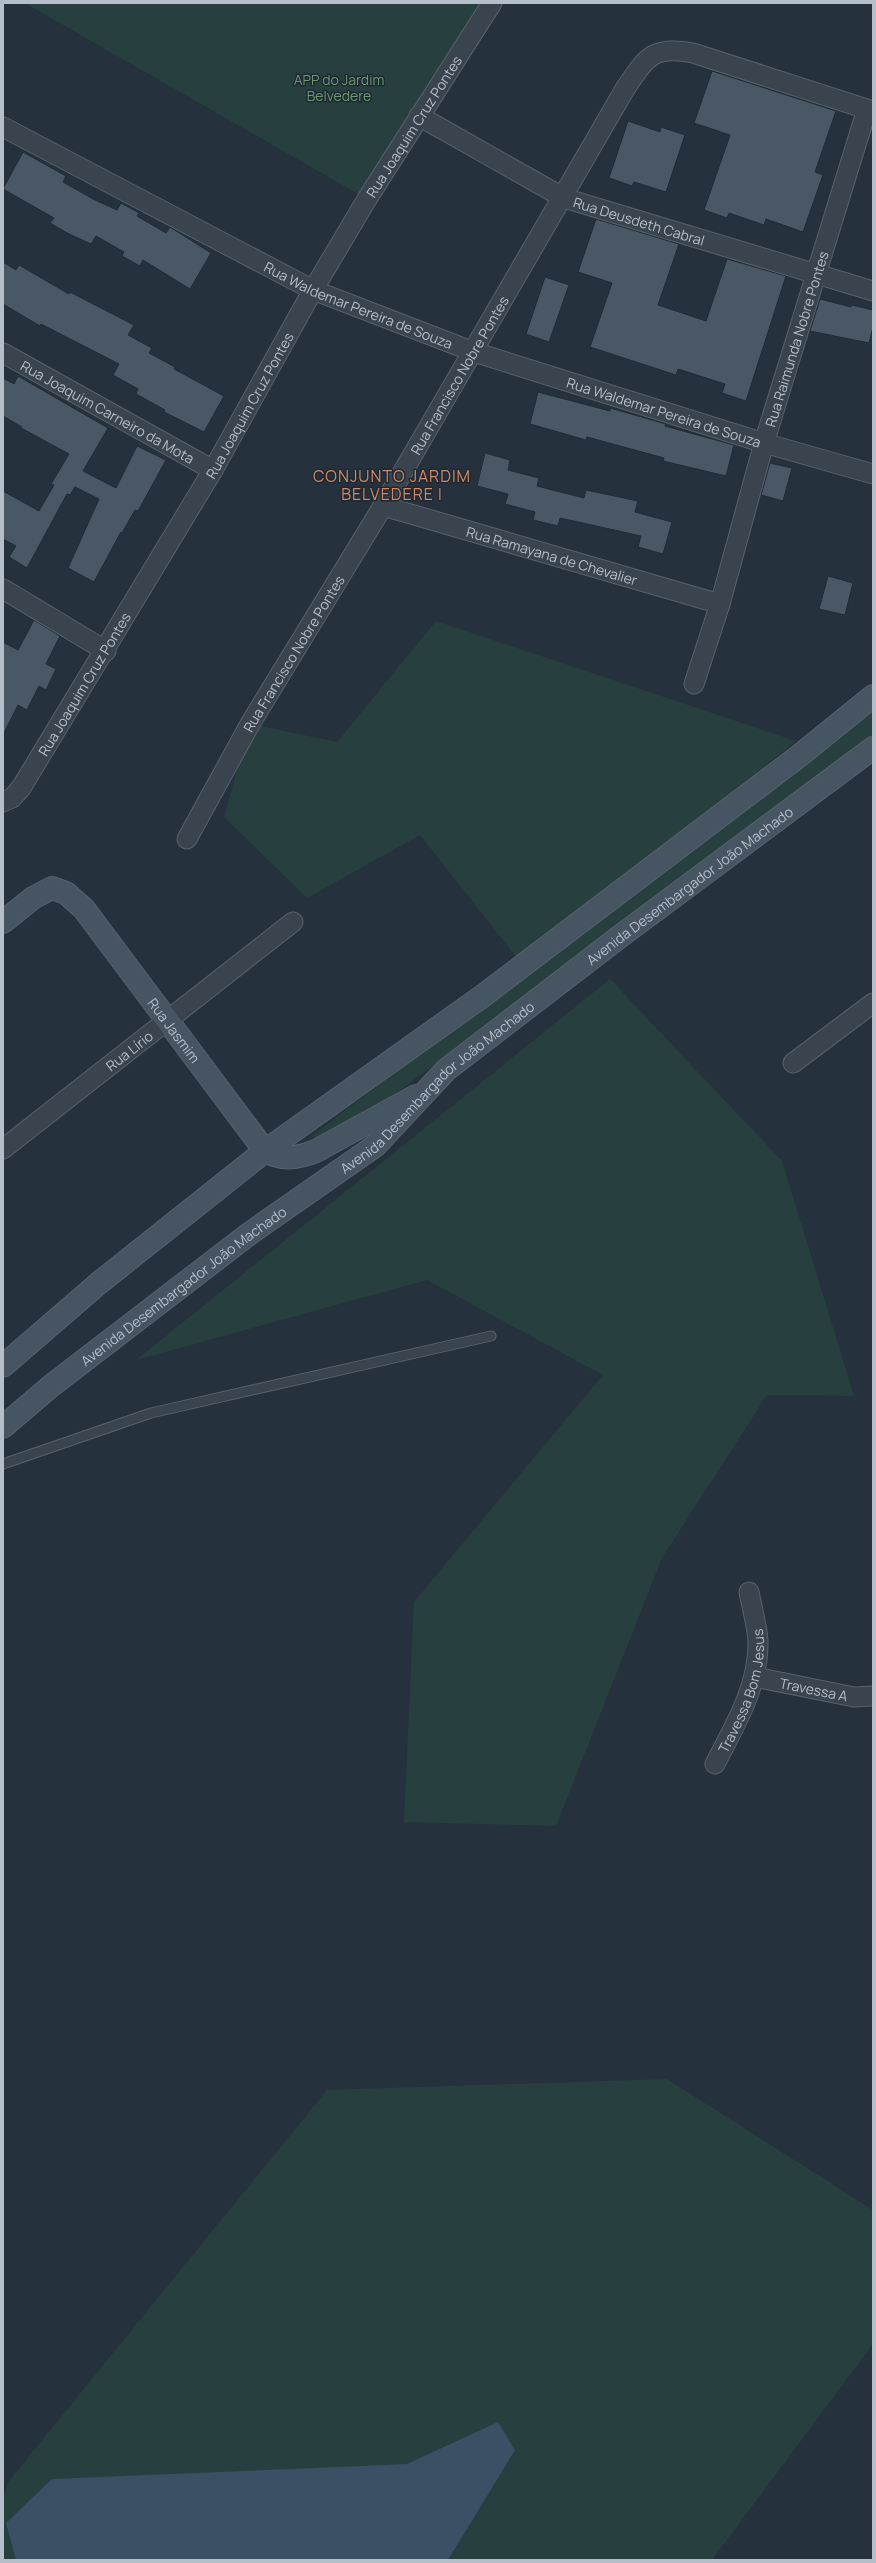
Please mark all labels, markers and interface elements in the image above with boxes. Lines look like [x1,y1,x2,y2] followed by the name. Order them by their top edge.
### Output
[361,52,466,201] street label: Rua Joaquim Cruz Pontes
[294,70,384,105] park label: APP do Jardim Belvedere
[571,192,707,249] street label: Rua Deusdeth Cabral
[760,249,832,429] street label: Rua Raimunda Nobre Pontes
[261,257,456,352] street label: Rua Waldemar Pereira de Souza
[406,292,513,458] street label: Rua Francisco Nobre Pontes
[201,329,297,482] street label: Rua Joaquim Cruz Pontes
[18,355,198,467] street label: Rua Joaquim Carneiro da Mota
[565,372,764,451] street label: Rua Waldemar Pereira de Souza
[313,465,471,505] district label: CONJUNTO JARDIM BELVEDERE I
[464,521,640,589] street label: Rua Ramayana de Chevalier
[238,571,348,735] street label: Rua Francisco Nobre Pontes
[33,609,135,759] street label: Rua Joaquim Cruz Pontes
[582,802,796,969] street label: Avenida Desembargador João Machado
[144,994,205,1066] street label: Rua Jasmim
[336,997,538,1177] street label: Avenida Desembargador João Machado
[102,1026,156,1075] street label: Rua Lírio
[76,1202,290,1370] street label: Avenida Desembargador João Machado
[713,1628,768,1756] street label: Travessa Bom Jesus
[778,1673,850,1705] street label: Travessa A

